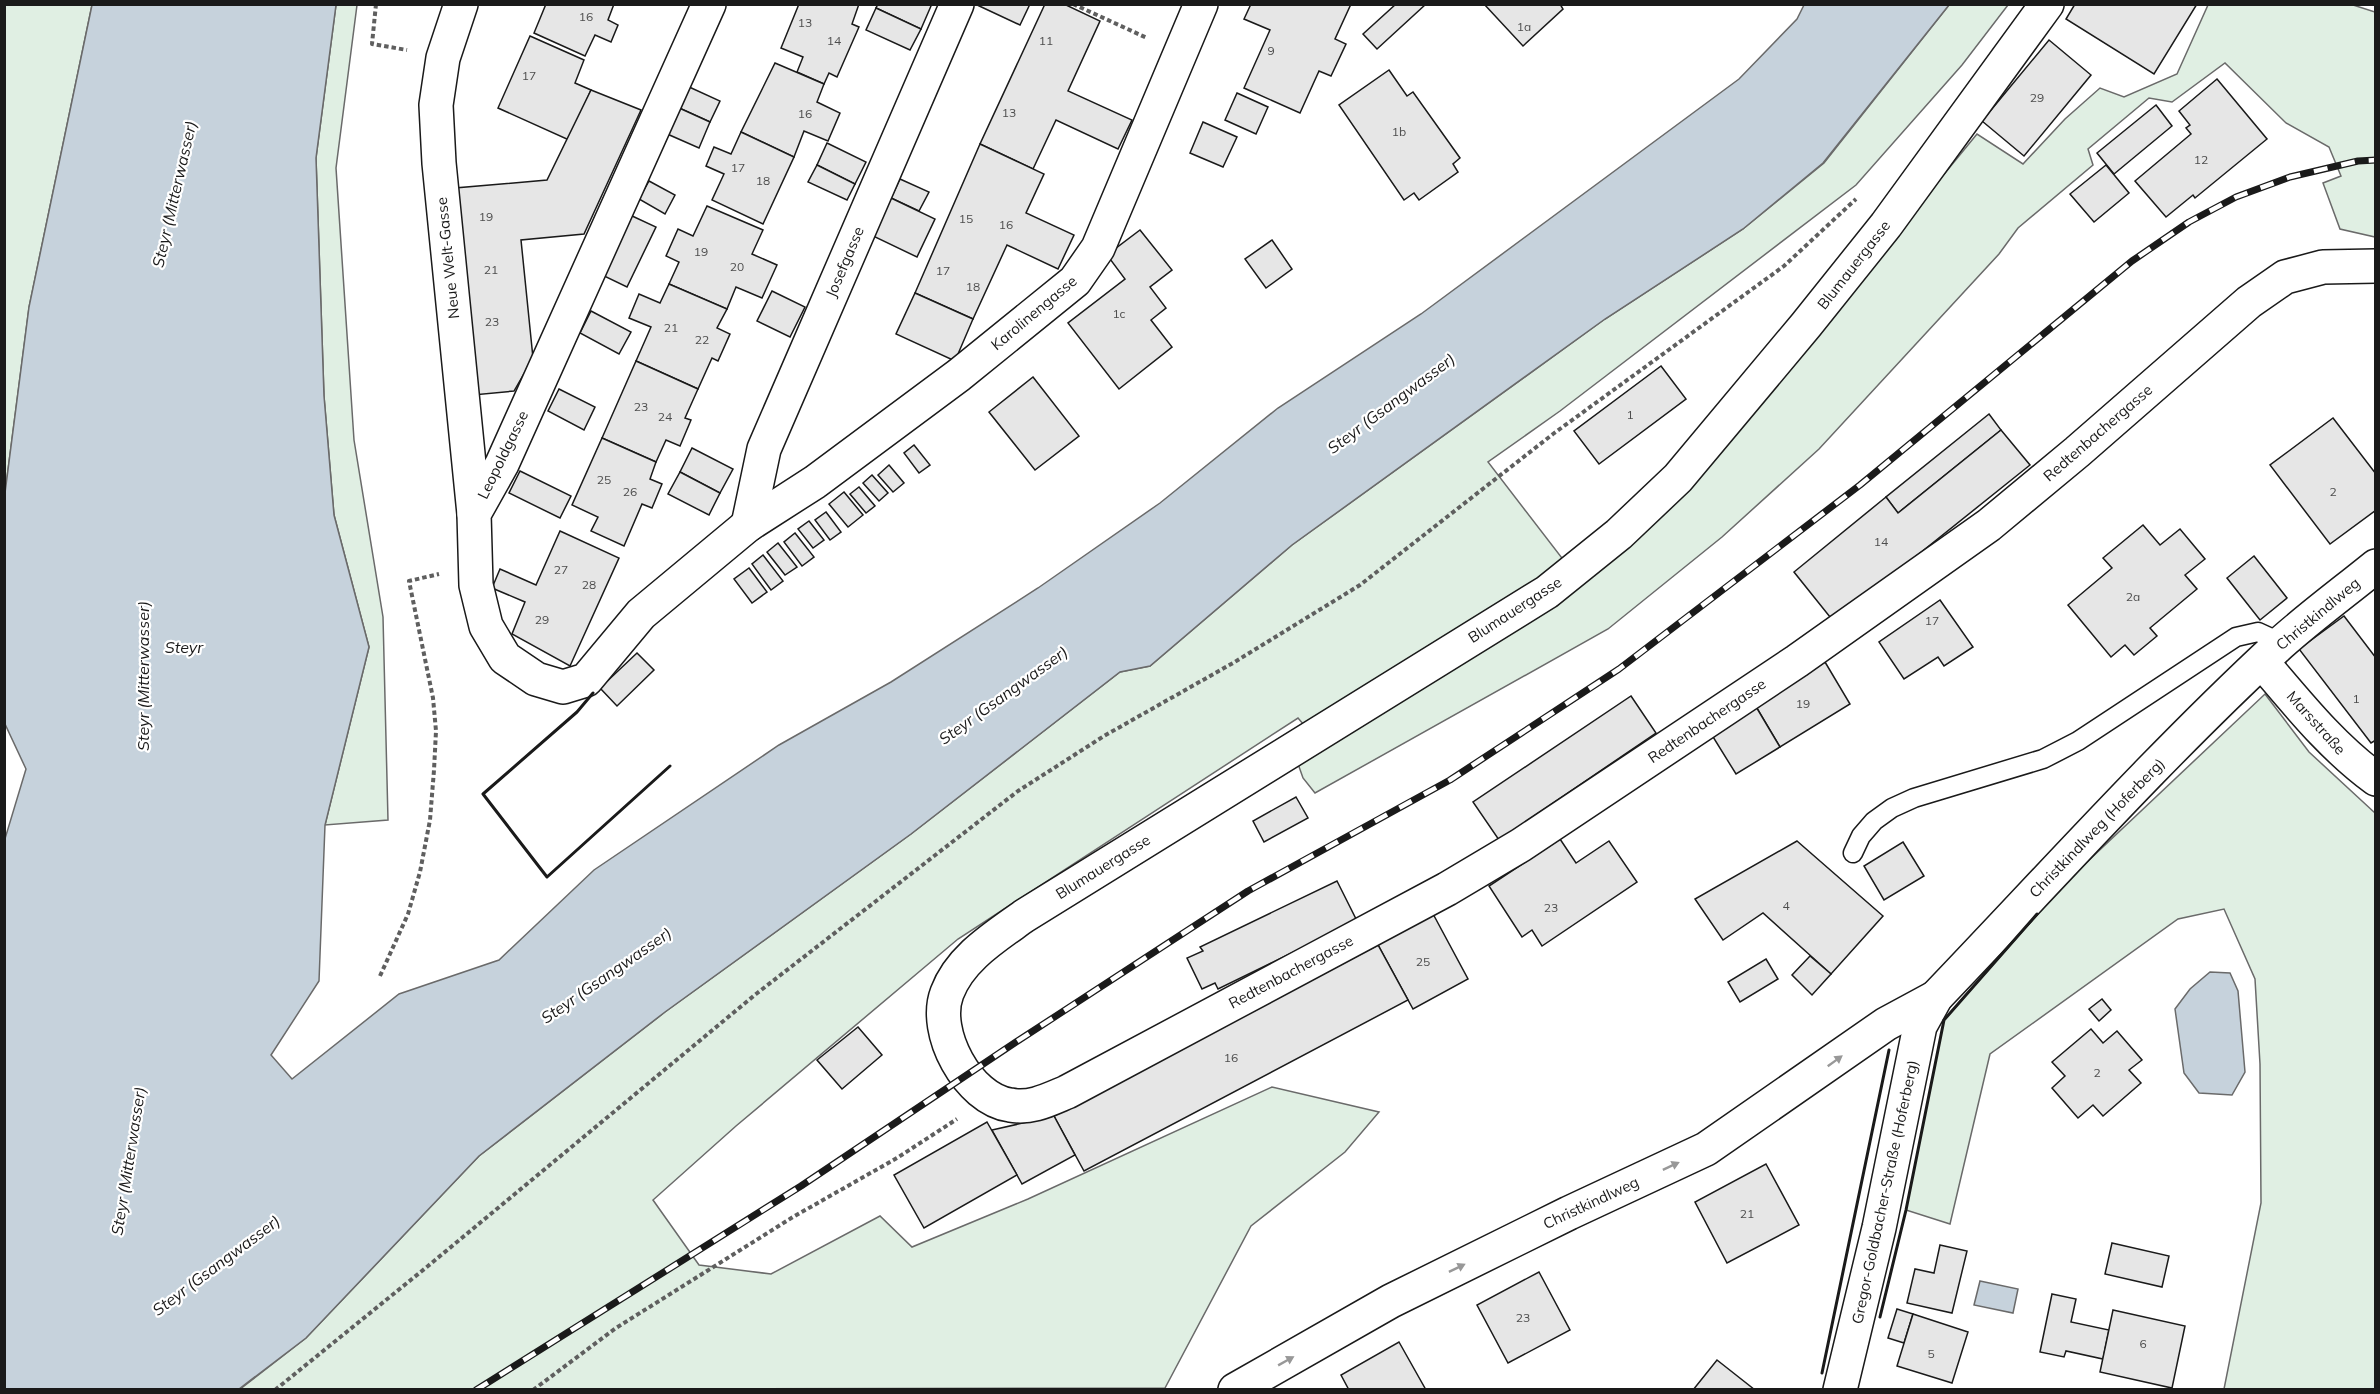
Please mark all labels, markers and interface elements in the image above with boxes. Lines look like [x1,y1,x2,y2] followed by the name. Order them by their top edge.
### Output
[579,9,593,24] house number: 16
[798,15,812,30] house number: 13
[1517,19,1531,34] house number: 1a
[827,33,841,48] house number: 14
[1039,33,1053,48] house number: 11
[1267,43,1275,58] house number: 9
[522,68,536,83] house number: 17
[2030,90,2044,105] house number: 29
[1002,105,1016,120] house number: 13
[798,106,812,121] house number: 16
[147,119,201,269] water label: Steyr (Mitterwasser)
[1392,124,1406,139] house number: 1b
[2194,152,2208,167] house number: 12
[731,160,745,175] house number: 17
[756,173,770,188] house number: 18
[432,196,463,320] street label: Neue Welt-Gasse
[479,209,493,224] house number: 19
[959,211,973,226] house number: 15
[1813,216,1894,313] street label: Blumauergasse
[999,217,1013,232] house number: 16
[821,224,868,300] street label: Josefgasse
[694,244,708,259] house number: 19
[730,259,744,274] house number: 20
[484,262,498,277] house number: 21
[936,263,950,278] house number: 17
[987,271,1081,354] street label: Karolinengasse
[966,279,980,294] house number: 18
[1112,306,1126,321] house number: 1c
[485,314,499,329] house number: 23
[664,320,678,335] house number: 21
[695,332,709,347] house number: 22
[1323,348,1459,458] water label: Steyr (Gsangwasser)
[2039,380,2156,485] street label: Redtenbachergasse
[634,399,648,414] house number: 23
[473,407,532,502] street label: Leopoldgasse
[1626,407,1634,422] house number: 1
[658,409,672,424] house number: 24
[597,472,611,487] house number: 25
[623,484,637,499] house number: 26
[2329,484,2337,499] house number: 2
[1874,534,1888,549] house number: 14
[554,562,568,577] house number: 27
[1464,572,1565,647] street label: Blumauergasse
[2272,573,2363,654] street label: Christkindlweg
[582,577,596,592] house number: 28
[2126,589,2140,604] house number: 2a
[133,601,153,751] water label: Steyr (Mitterwasser)
[535,612,549,627] house number: 29
[1925,613,1939,628] house number: 17
[165,637,204,657] water label: Steyr
[934,641,1072,749] water label: Steyr (Gsangwasser)
[1644,674,1769,767] street label: Redtenbachergasse
[2283,687,2350,759] street label: Marsstraße
[2352,691,2360,706] house number: 1
[1796,696,1810,711] house number: 19
[2025,754,2168,901] street label: Christkindlweg (Hoferberg)
[1052,830,1154,903] street label: Blumauergasse
[1782,898,1790,913] house number: 4
[1544,900,1558,915] house number: 23
[537,922,675,1028] water label: Steyr (Gsangwasser)
[1225,931,1356,1012] street label: Redtenbachergasse
[1416,954,1430,969] house number: 25
[1224,1050,1238,1065] house number: 16
[1826,1055,1842,1067] one-way arrow
[1847,1058,1922,1326] street label: Gregor-Goldbacher-Straße (Hoferberg)
[2093,1065,2101,1080] house number: 2
[106,1085,150,1237] water label: Steyr (Mitterwasser)
[1662,1161,1679,1170] one-way arrow
[1540,1172,1642,1233] street label: Christkindlweg
[1740,1206,1754,1221] house number: 21
[148,1210,284,1320] water label: Steyr (Gsangwasser)
[1449,1264,1466,1273] one-way arrow
[1516,1310,1530,1325] house number: 23
[2139,1336,2147,1351] house number: 6
[1927,1346,1935,1361] house number: 5
[1278,1356,1295,1366] one-way arrow

